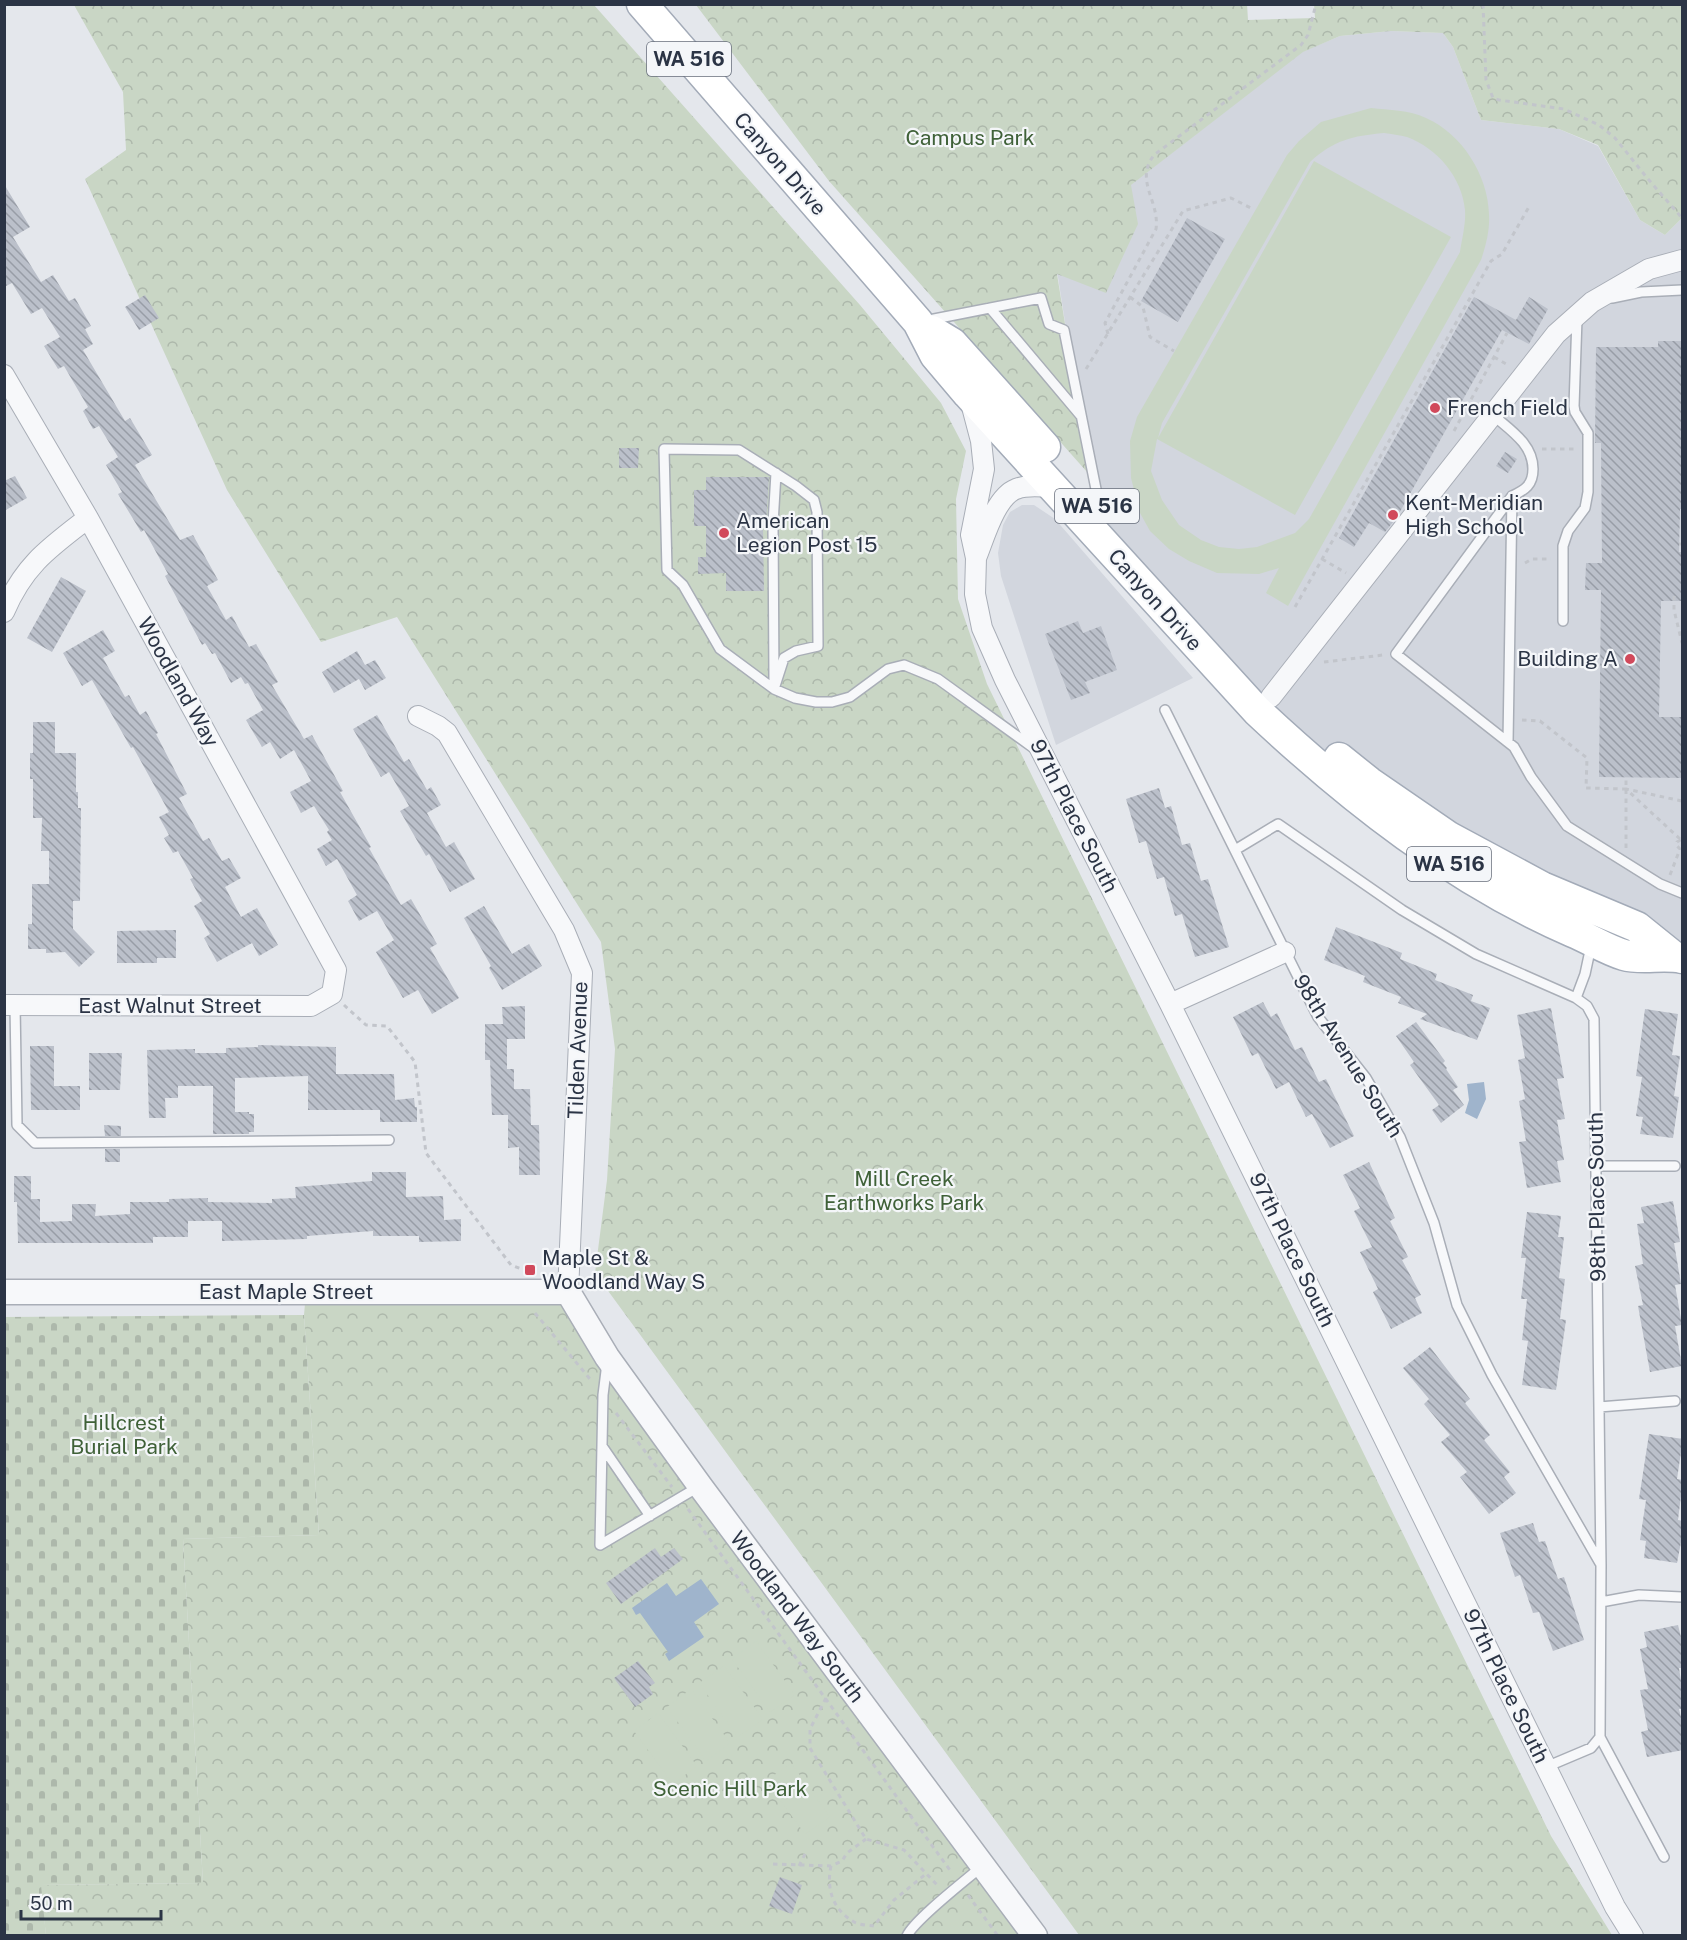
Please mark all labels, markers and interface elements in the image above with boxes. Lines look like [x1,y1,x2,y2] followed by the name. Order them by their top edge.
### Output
[647,42,731,76] road number: WA 516
[729,107,832,220] street label: Canyon Drive
[905,125,1035,150] park label: Campus Park
[1447,395,1568,420] place label: French Field
[1428,401,1442,415] marker: French Field
[1055,489,1139,523] road number: WA 516
[1405,490,1543,539] place label: Kent-Meridian High School
[736,508,878,557] place label: American Legion Post 15
[1386,508,1400,522] marker: Kent-Meridian High School
[717,526,731,540] marker: American Legion Post 15
[1103,544,1208,656] street label: Canyon Drive
[133,613,224,751] street label: Woodland Way
[1517,646,1618,671] place label: Building A
[1623,652,1637,666] marker: Building A
[1025,735,1124,897] street label: 97th Place South
[1407,847,1491,881] road number: WA 516
[1288,970,1409,1142] street label: 98th Avenue South
[563,981,592,1119] street label: Tilden Avenue
[78,993,262,1018] street label: East Walnut Street
[1583,1112,1610,1282] street label: 98th Place South
[824,1166,984,1215] park label: Mill Creek Earthworks Park
[1244,1169,1341,1331] street label: 97th Place South
[542,1245,705,1294] place label: Maple St & Woodland Way S
[523,1263,537,1277] marker: Maple St & Woodland Way S
[199,1279,373,1304] street label: East Maple Street
[70,1410,178,1459] park label: Hillcrest Burial Park
[725,1526,870,1707] street label: Woodland Way South
[1458,1605,1555,1767] street label: 97th Place South
[653,1776,808,1801] park label: Scenic Hill Park
[21,1883,160,1921] scale bar
[30,1893,73,1914] text: 50 m

